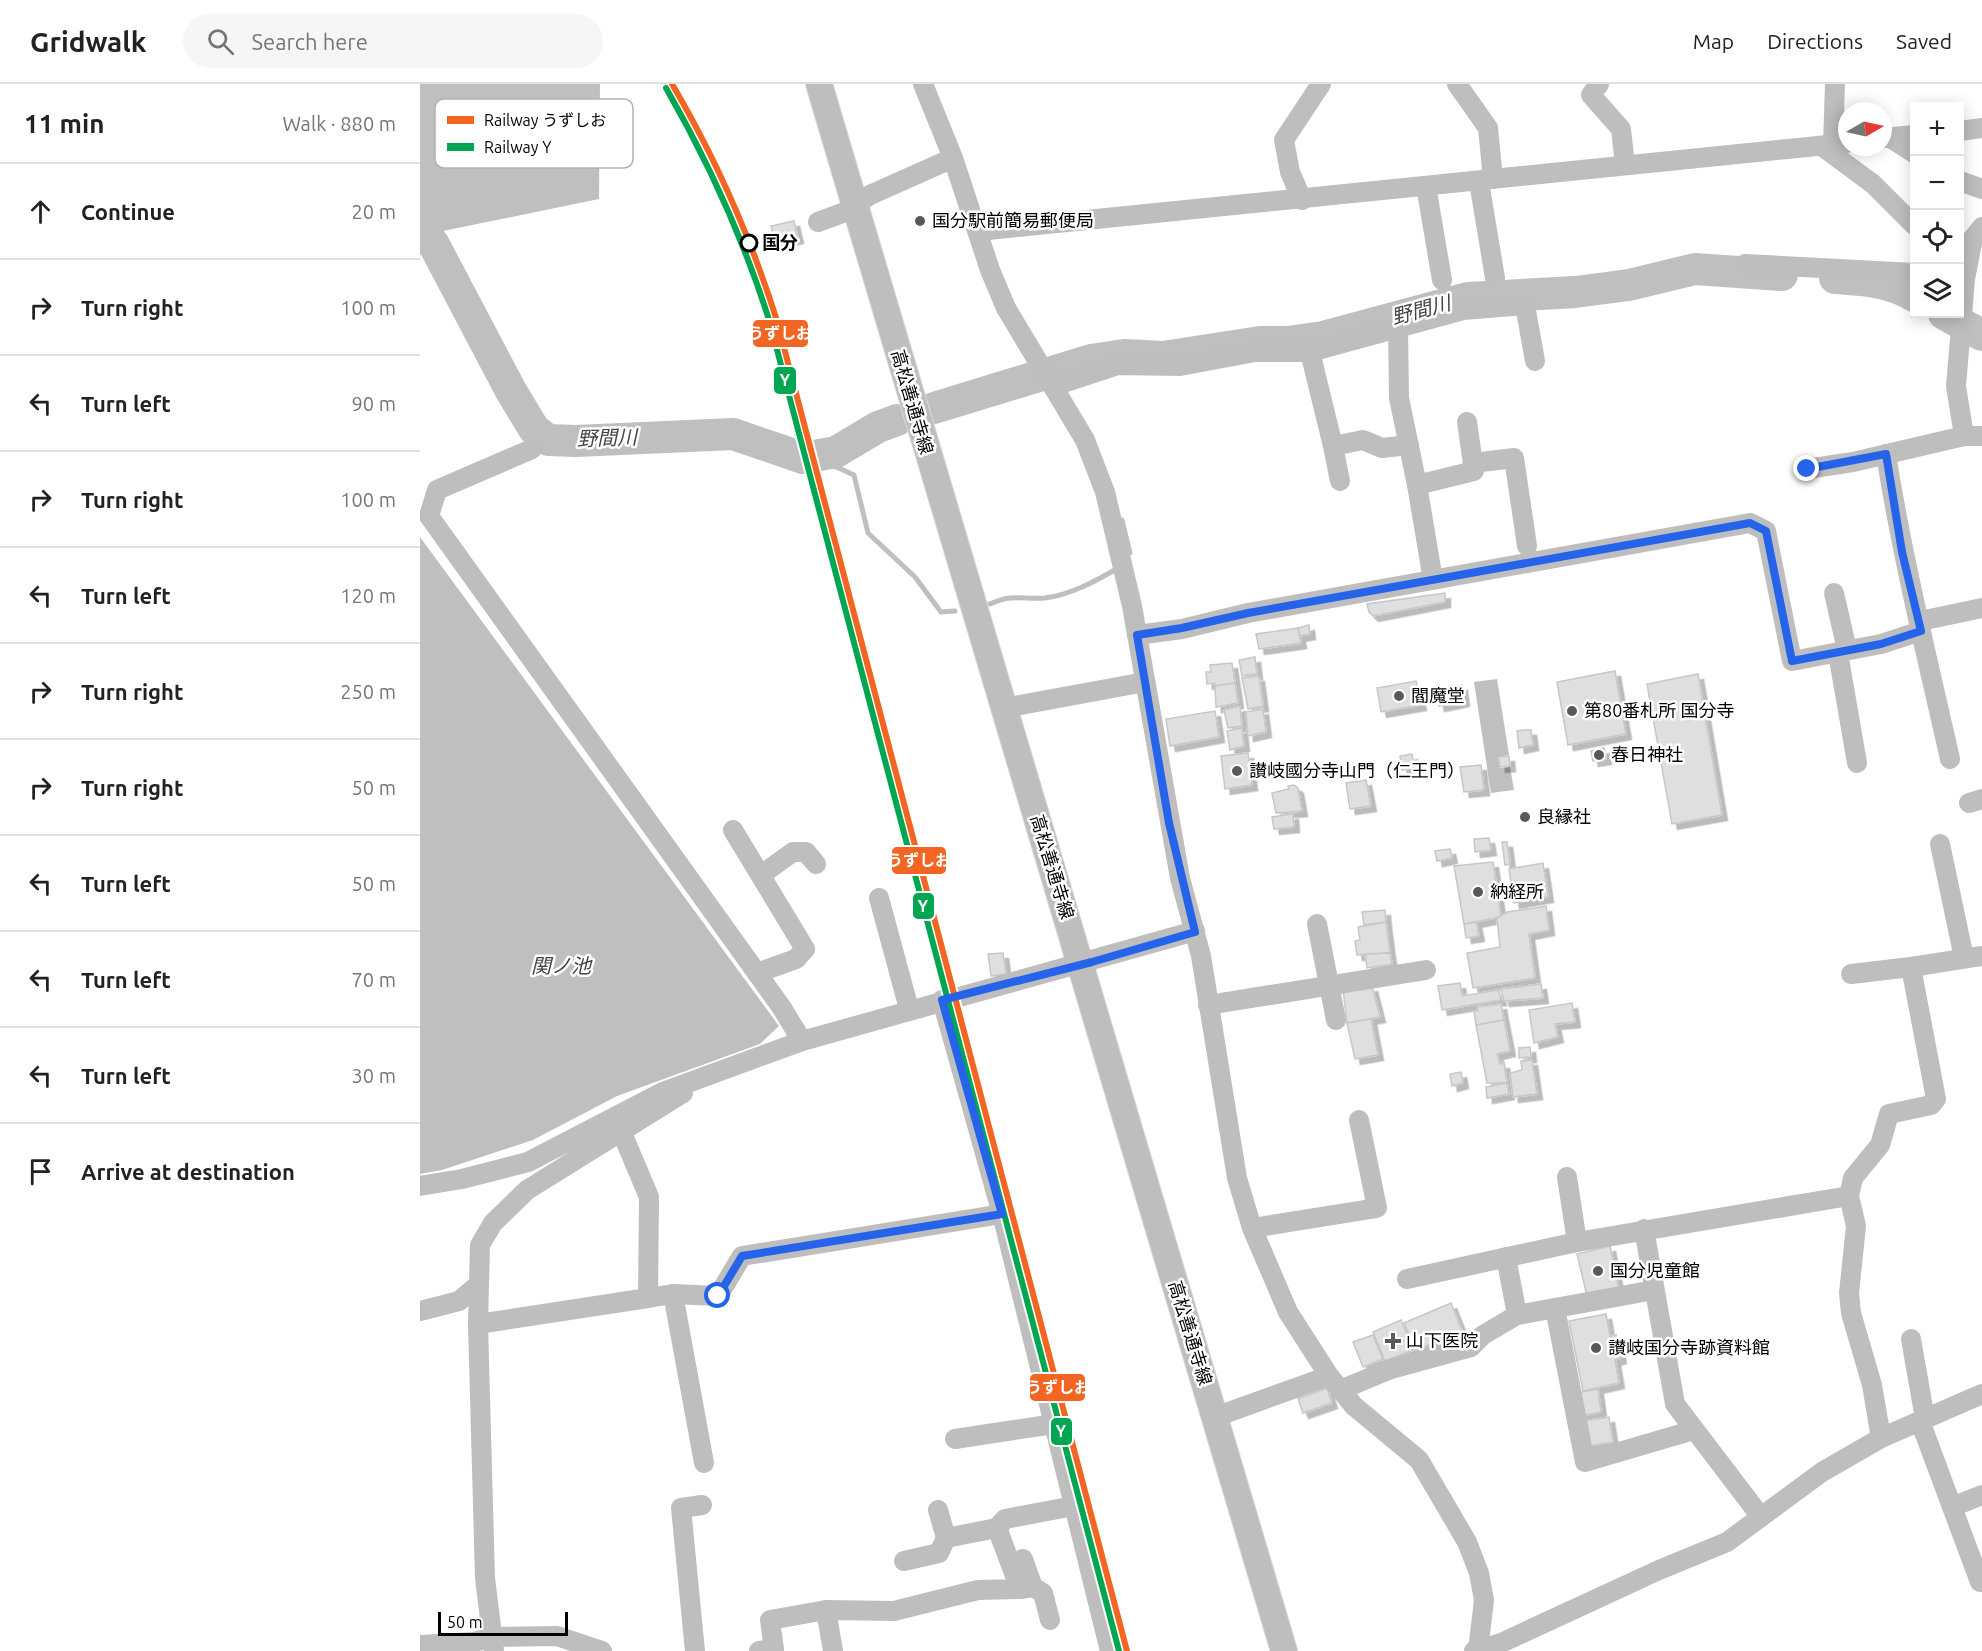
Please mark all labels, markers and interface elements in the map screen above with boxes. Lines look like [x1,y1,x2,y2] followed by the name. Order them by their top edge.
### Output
[183,14,603,68] search box
[204,25,237,58] icon: search
[30,26,147,57] text: Gridwalk
[252,29,368,54] text: Search here
[1693,29,1734,53] text: Map
[1767,29,1863,53] text: Directions
[1896,29,1952,53] text: Saved
[435,99,633,168] legend
[1838,102,1892,156] north arrow
[1910,102,1964,318] map controls
[1910,102,1964,156] button: +
[24,109,104,138] text: 11 min
[484,111,606,129] text: Railway うずしお
[283,112,396,135] text: Walk · 880 m
[484,138,552,156] text: Railway Y
[1910,156,1964,210] button: −
[24,195,57,228] icon: ahead
[81,199,175,224] text: Continue
[352,200,396,223] text: 20 m
[932,210,1094,230] place label: 国分駅前簡易郵便局
[1910,210,1964,264] button: locate
[913,214,927,228] marker: 国分駅前簡易郵便局
[762,232,798,252] place label: 国分
[740,234,758,252] marker: 国分
[1910,264,1964,318] button: layers
[1389,290,1455,328] water label: 野間川
[24,291,57,324] icon: right
[81,295,183,320] text: Turn right
[340,296,396,319] text: 100 m
[752,319,809,348] line badge: うずしお
[748,324,812,342] text: うずしお
[888,347,937,456] street label: 高松善通寺線
[773,366,797,395] line badge: Y
[780,371,791,389] text: Y
[24,387,57,420] icon: left
[81,391,171,416] text: Turn left
[352,392,396,415] text: 90 m
[577,425,639,450] water label: 野間川
[1793,455,1819,481] route end
[24,483,57,516] icon: right
[81,487,183,512] text: Turn right
[340,488,396,511] text: 100 m
[24,579,57,612] icon: left
[81,583,171,608] text: Turn left
[340,584,396,607] text: 120 m
[24,675,57,708] icon: right
[81,679,183,704] text: Turn right
[340,680,396,703] text: 250 m
[1411,685,1465,705] place label: 閻魔堂
[1392,689,1406,703] marker: 閻魔堂
[1584,700,1734,720] place label: 第80番札所 国分寺
[1565,704,1579,718] marker: 第80番札所 国分寺
[1611,744,1683,764] place label: 春日神社
[1592,748,1606,762] marker: 春日神社
[1249,760,1465,780] place label: 讃岐國分寺山門（仁王門）
[1230,764,1244,778] marker: 讃岐國分寺山門（仁王門）
[24,771,57,804] icon: right
[81,775,183,800] text: Turn right
[352,776,396,799] text: 50 m
[1537,806,1591,826] place label: 良縁社
[1518,810,1532,824] marker: 良縁社
[1028,812,1078,921] street label: 高松善通寺線
[891,846,947,875] line badge: うずしお
[887,851,951,869] text: うずしお
[24,867,57,900] icon: left
[81,871,171,896] text: Turn left
[352,872,396,895] text: 50 m
[1490,881,1544,901] place label: 納経所
[1471,885,1485,899] marker: 納経所
[912,892,935,920] line badge: Y
[918,897,929,915] text: Y
[531,954,593,977] water label: 関ノ池
[24,963,57,996] icon: left
[81,967,171,992] text: Turn left
[352,968,396,991] text: 70 m
[24,1059,57,1092] icon: left
[81,1063,171,1088] text: Turn left
[352,1064,396,1087] text: 30 m
[24,1155,57,1188] icon: arrive
[81,1159,295,1184] text: Arrive at destination
[1610,1260,1700,1280] place label: 国分児童館
[1591,1264,1605,1278] marker: 国分児童館
[1166,1278,1216,1387] street label: 高松善通寺線
[704,1282,730,1308] route start
[1406,1330,1478,1350] place label: 山下医院
[1384,1332,1402,1350] marker: 山下医院
[1608,1337,1770,1357] place label: 讃岐国分寺跡資料館
[1589,1341,1603,1355] marker: 讃岐国分寺跡資料館
[1029,1373,1086,1402] line badge: うずしお
[1026,1378,1090,1396] text: うずしお
[1050,1417,1073,1446] line badge: Y
[1056,1422,1067,1440] text: Y
[438,1609,568,1636] scale bar
[447,1613,483,1631] text: 50 m

